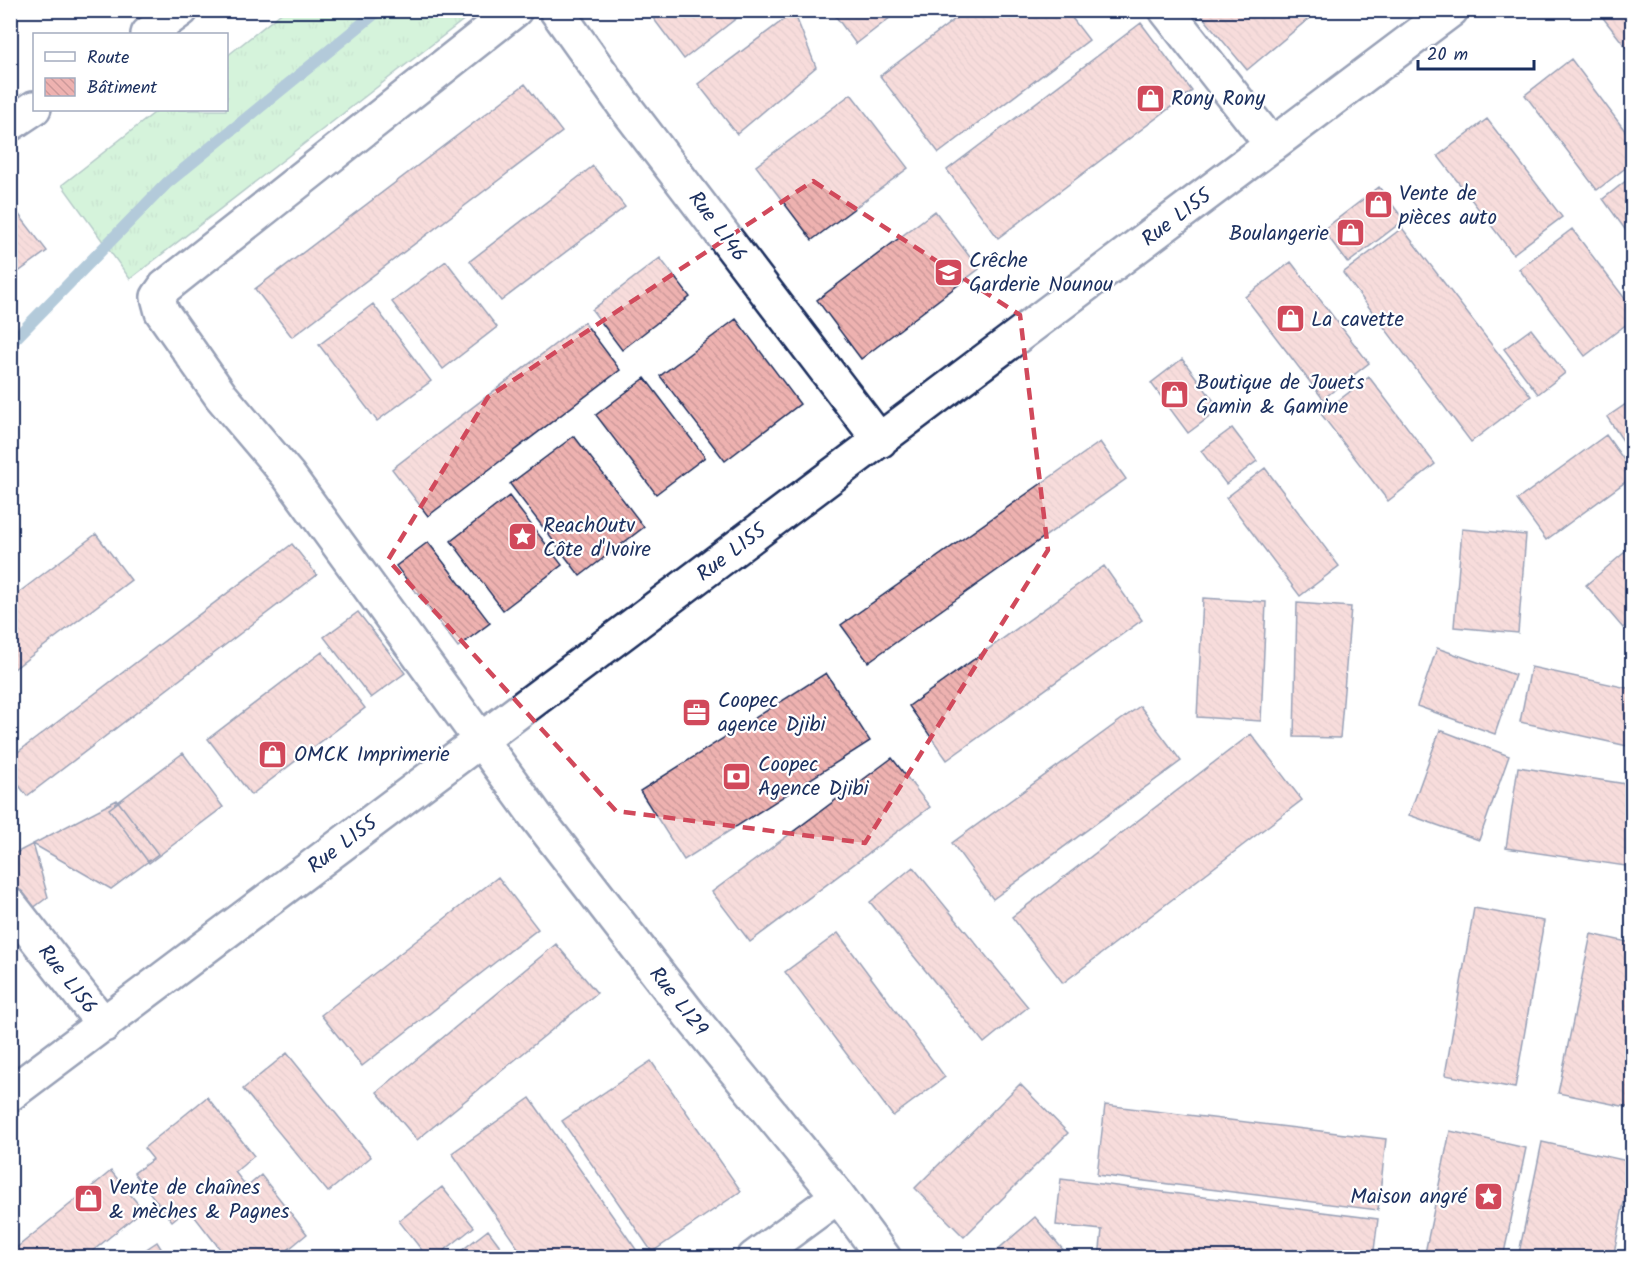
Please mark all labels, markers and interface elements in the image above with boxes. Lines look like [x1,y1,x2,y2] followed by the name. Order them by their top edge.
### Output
[33,33,228,111] legend
[1418,33,1534,71] scale bar
[1427,41,1468,70] text: 20 m
[87,44,129,73] text: Route
[87,74,158,103] text: Bâtiment
[1134,82,1166,114] shop icon: Rony Rony
[1171,83,1265,116] place label: Rony Rony
[1398,178,1497,235] place label: Vente de pièces auto
[1135,180,1220,256] street label: Rue L155
[679,184,755,269] street label: Rue L146
[1362,189,1394,221] shop icon: Vente de pièces auto
[1334,217,1366,249] shop icon: Boulangerie
[1229,218,1330,251] place label: Boulangerie
[969,245,1113,302] place label: Crêche Garderie Nounou
[932,256,964,288] school or university icon: Crêche Garderie Nounou
[1274,303,1306,335] shop icon: La cavette
[1311,304,1404,337] place label: La cavette
[1196,367,1364,424] place label: Boutique de Jouets Gamin & Gamine
[1159,378,1191,410] shop icon: Boutique de Jouets Gamin & Gamine
[543,510,651,567] place label: ReachOutv Côte d'Ivoire
[690,515,775,591] street label: Rue L155
[506,521,538,553] place icon: ReachOutv Côte d'Ivoire
[718,685,827,742] place label: Coopec agence Djibi
[681,696,713,728] office icon: Coopec agence Djibi
[257,738,289,770] shop icon: OMCK Imprimerie
[294,739,450,772] place label: OMCK Imprimerie
[758,749,870,806] place label: Coopec Agence Djibi
[721,760,753,792] bank icon: Coopec Agence Djibi
[301,807,386,883] street label: Rue L155
[29,938,105,1022] street label: Rue L156
[640,960,716,1044] street label: Rue L129
[109,1172,290,1229] place label: Vente de chaînes & mèches & Pagnes
[1472,1180,1504,1212] place icon: Maison angré
[1350,1181,1468,1214] place label: Maison angré
[72,1183,104,1215] shop icon: Vente de chaînes & mèches & Pagnes

